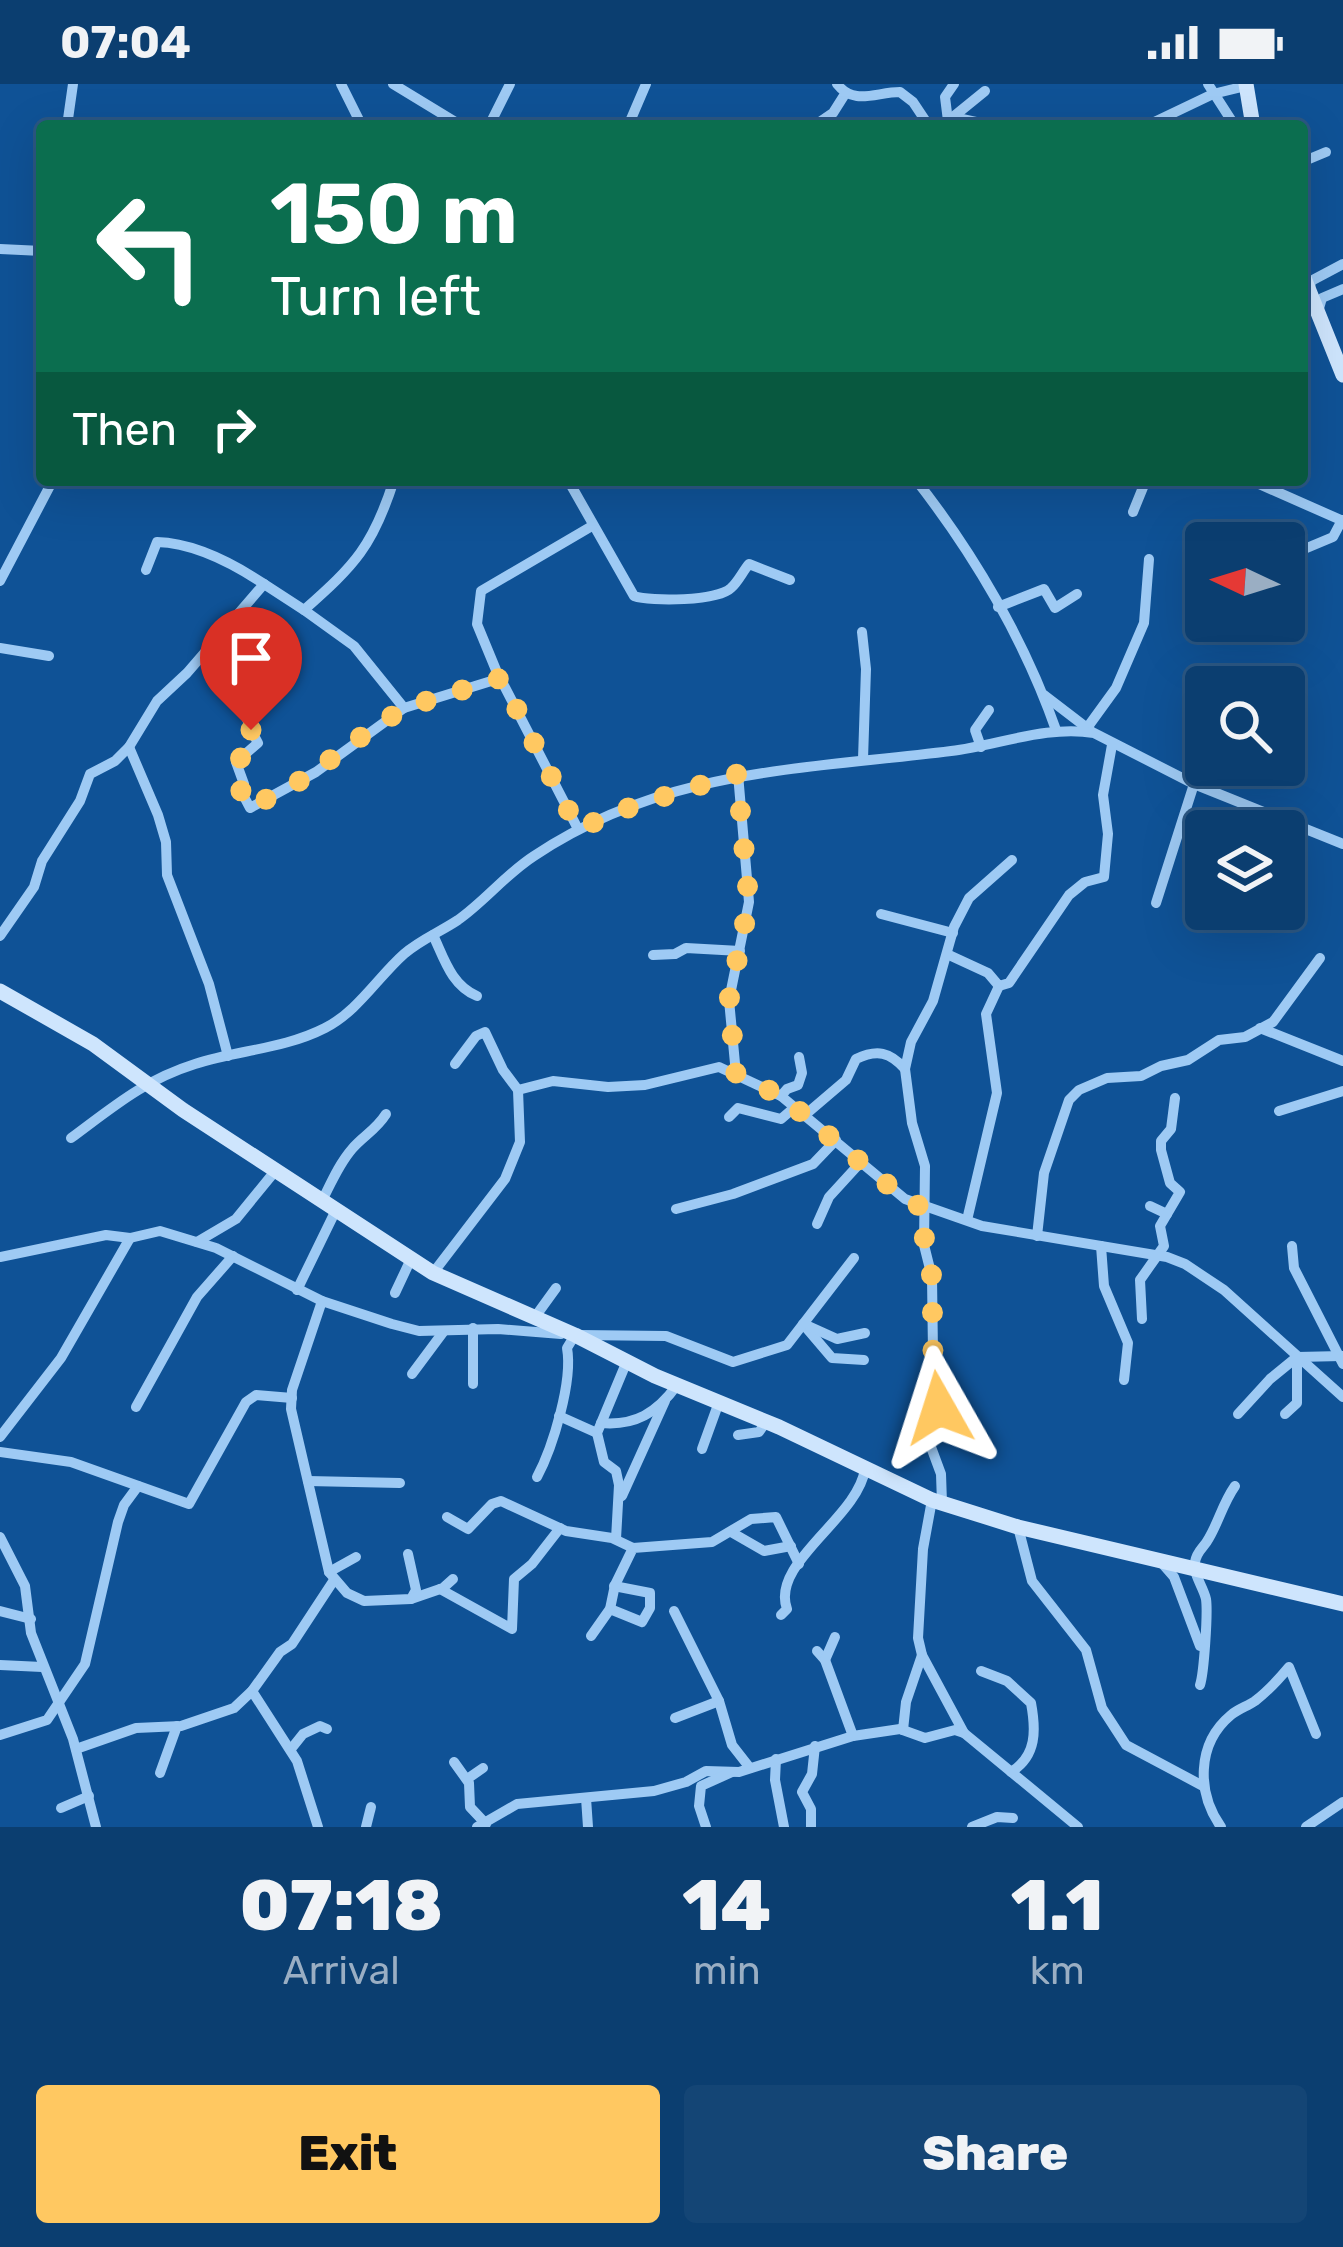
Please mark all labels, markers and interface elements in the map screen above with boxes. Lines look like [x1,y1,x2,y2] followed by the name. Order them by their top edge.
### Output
[60,16,191,69] text: 07:04
[270,164,518,264] text: 150 m
[72,168,228,324] icon: left
[270,265,481,329] text: Turn left
[201,396,267,462] icon: right
[72,403,177,456] text: Then
[1185,522,1305,642] north arrow
[1185,522,1305,930] map controls
[200,607,302,730] pin
[218,625,284,691] icon: arrive
[1185,666,1305,786] button: search
[1185,810,1305,930] button: layers
[876,1345,1002,1471] position arrow
[239,1863,443,1948] text: 07:18
[682,1863,771,1948] text: 14
[1011,1863,1104,1948] text: 1.1
[283,1948,400,1994] text: Arrival
[693,1948,761,1994] text: min
[1030,1948,1085,1994] text: km
[36,2085,660,2223] button: Exit
[684,2085,1307,2223] button: Share

